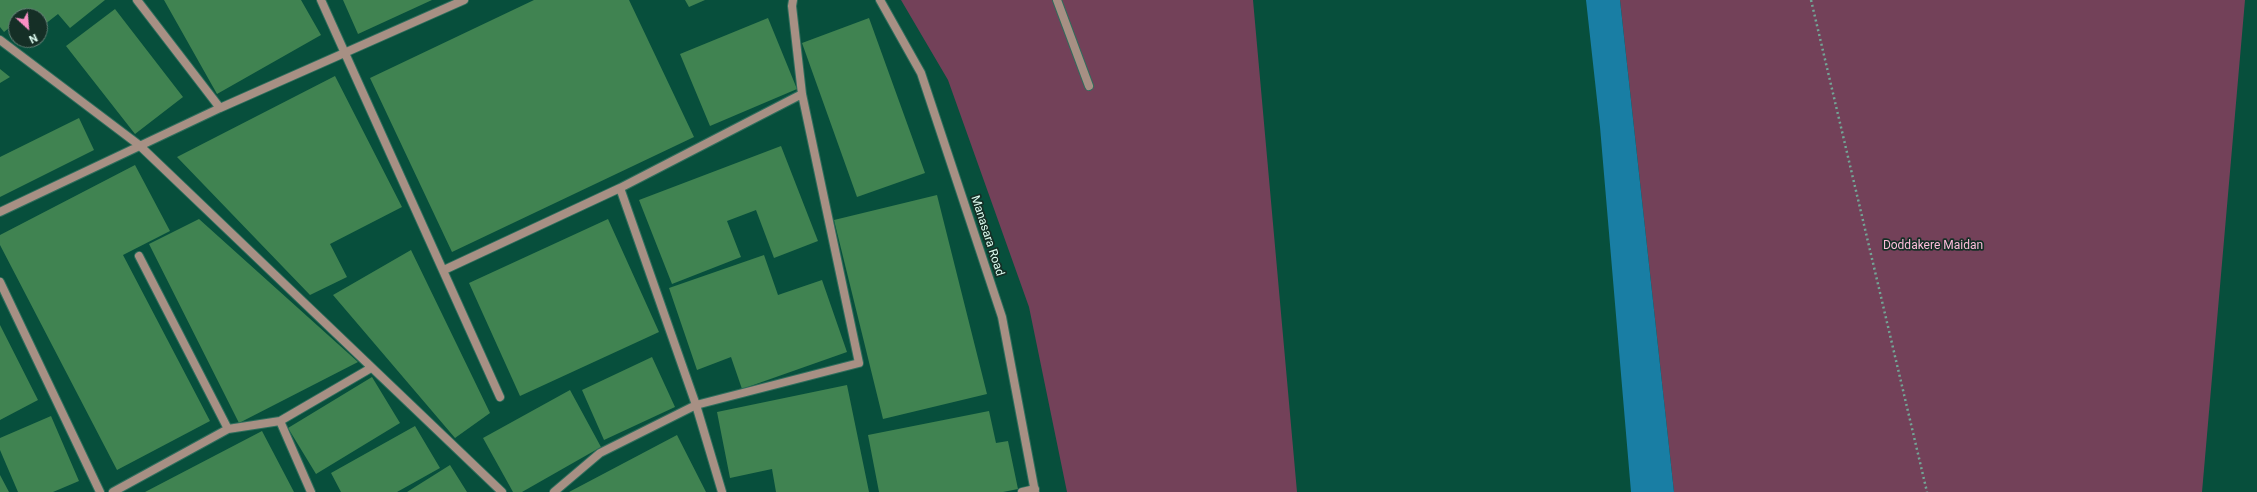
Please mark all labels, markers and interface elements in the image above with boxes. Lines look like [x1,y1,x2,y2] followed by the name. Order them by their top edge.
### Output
[8,8,48,48] north arrow
[27,31,39,46] text: N
[967,194,1007,278] street label: Manasara Road
[1883,239,1983,253] park label: Doddakere Maidan

